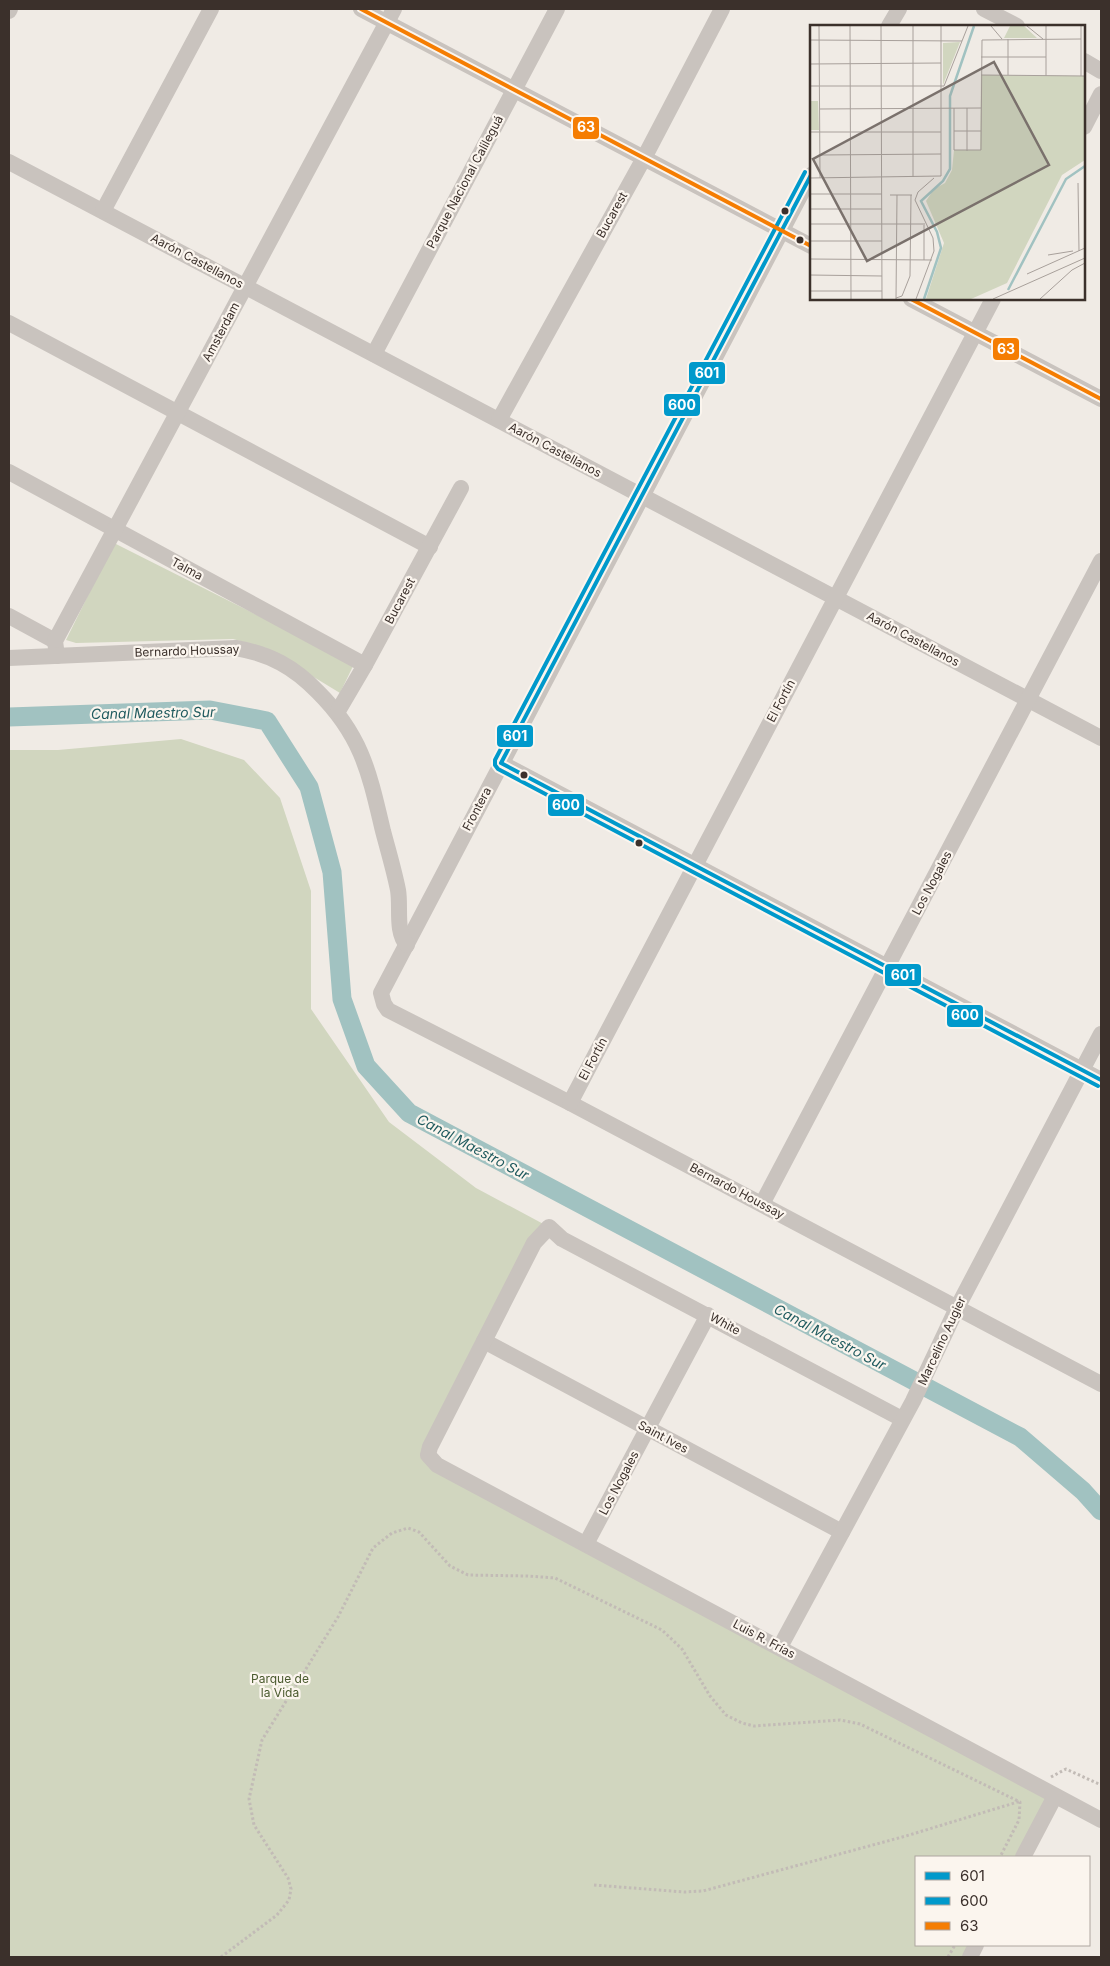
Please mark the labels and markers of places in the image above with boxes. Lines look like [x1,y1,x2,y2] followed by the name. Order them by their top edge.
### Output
[780,206,790,216] unlabelled marker
[795,235,805,245] unlabelled marker
[519,770,529,780] unlabelled marker
[634,838,644,848] unlabelled marker

